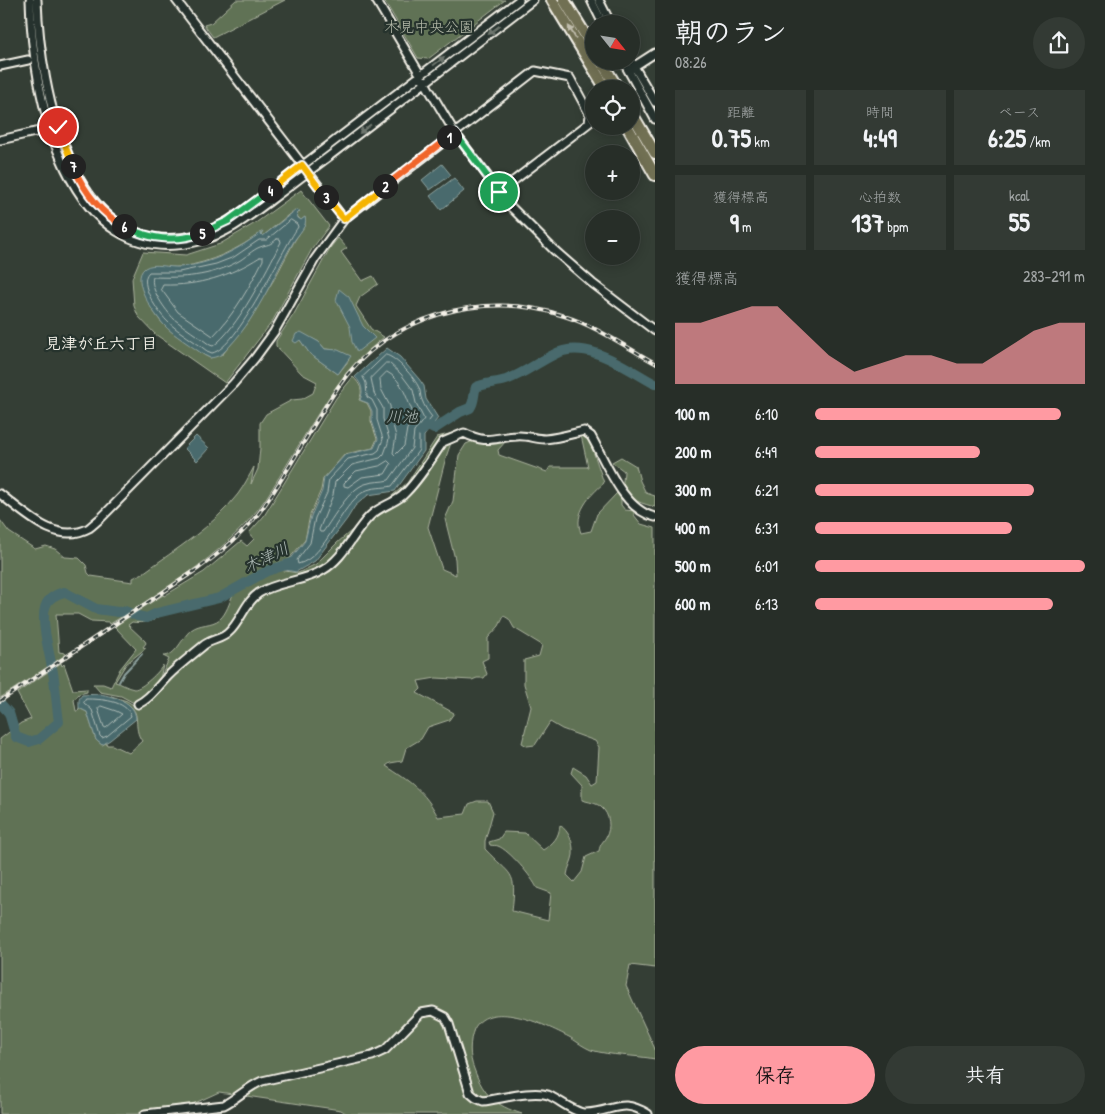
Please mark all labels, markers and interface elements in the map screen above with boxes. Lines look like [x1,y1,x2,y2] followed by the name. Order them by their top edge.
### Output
[675,13,787,51] text: 朝のラン
[585,15,640,70] north arrow
[585,15,640,265] map controls
[384,16,474,37] park label: 木見中央公園
[1033,17,1085,69] button: share
[488,24,501,35] one-way arrow
[567,25,576,39] one-way arrow
[675,51,707,73] text: 08:26
[432,55,445,66] one-way arrow
[585,80,640,135] button: locate
[727,102,755,121] text: 距離
[866,102,894,121] text: 時間
[999,102,1040,121] text: ペース
[37,106,79,148] pin
[44,113,72,141] icon: check
[712,121,751,155] text: 0.75
[863,121,897,155] text: 4:49
[988,121,1026,155] text: 6:25
[359,123,372,134] one-way arrow
[436,124,462,150] pin: 1
[447,128,452,147] text: 1
[751,132,770,151] text: km
[1026,132,1051,151] text: /km
[585,145,640,200] button: +
[60,154,86,178] pin: 7
[70,157,77,176] text: 7
[478,171,520,213] pin
[372,174,398,198] pin: 2
[382,177,389,196] text: 2
[258,178,282,202] pin: 4
[485,178,513,206] icon: arrive
[268,181,273,200] text: 4
[314,184,338,210] pin: 3
[1009,186,1030,205] text: kcal
[713,187,769,206] text: 獲得標高
[859,187,901,206] text: 心拍数
[323,188,330,207] text: 3
[1009,205,1030,239] text: 55
[730,206,739,240] text: 9
[851,206,884,240] text: 137
[585,210,640,265] button: −
[112,214,136,238] pin: 6
[122,217,127,236] text: 6
[739,217,752,236] text: m
[884,217,909,236] text: bpm
[190,220,214,246] pin: 5
[200,224,205,243] text: 5
[1023,265,1085,287] text: 283–291 m
[675,267,739,289] text: 獲得標高
[45,332,157,354] district label: 見津が丘六丁目
[675,403,710,425] text: 100 m
[755,403,778,425] text: 6:10
[386,405,419,427] water label: 川池
[675,441,711,463] text: 200 m
[755,441,777,463] text: 6:49
[675,479,711,501] text: 300 m
[755,479,778,501] text: 6:21
[675,517,710,539] text: 400 m
[755,517,778,539] text: 6:31
[240,537,292,577] water label: 木津川
[675,555,711,577] text: 500 m
[755,555,778,577] text: 6:01
[675,593,710,615] text: 600 m
[755,593,778,615] text: 6:13
[675,1046,875,1104] button: 保存
[885,1046,1085,1104] button: 共有

